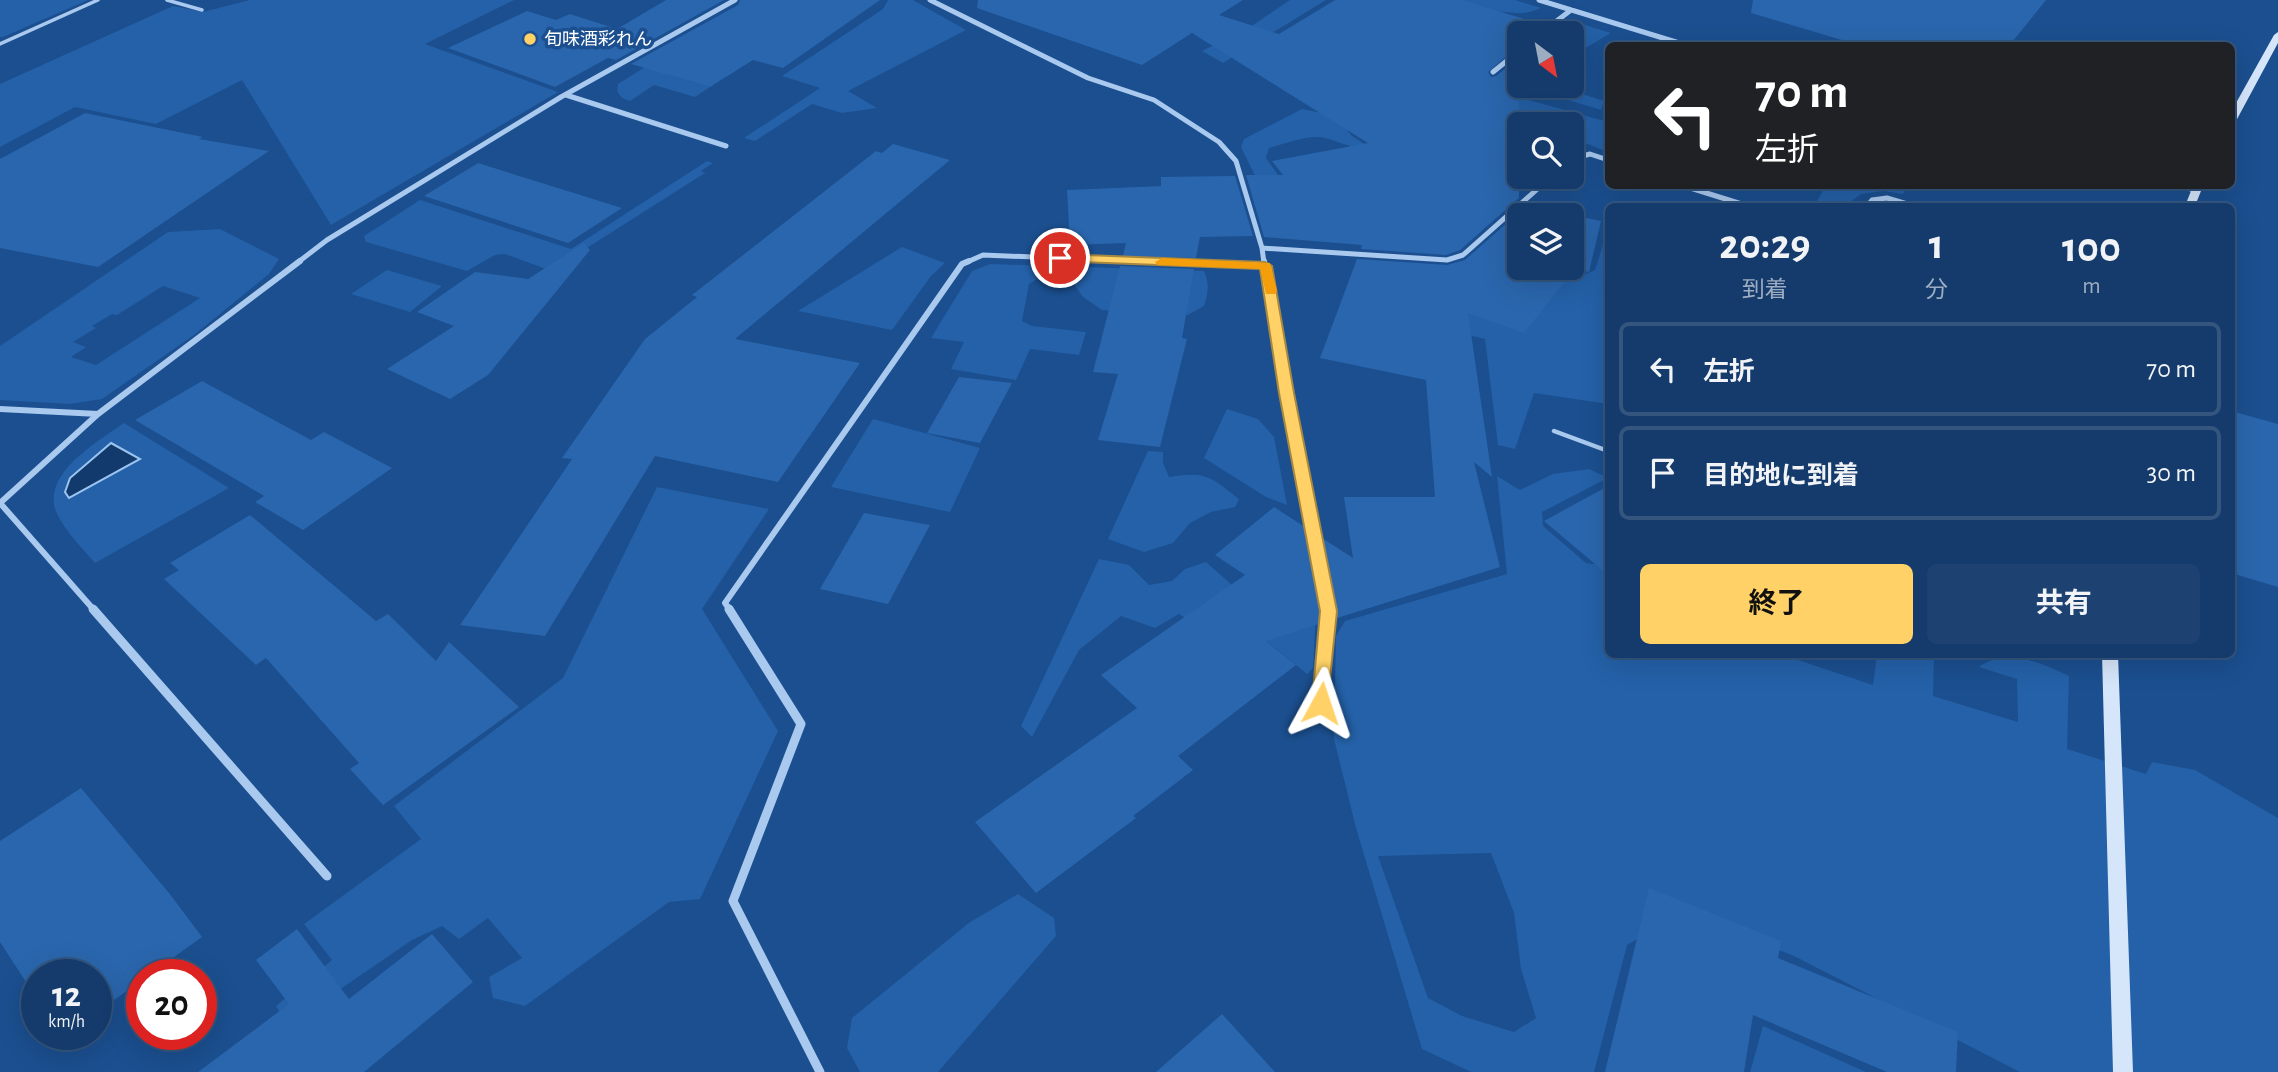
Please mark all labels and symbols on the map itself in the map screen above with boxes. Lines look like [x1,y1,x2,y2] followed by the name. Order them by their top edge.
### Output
[1507,21,1584,98] north arrow
[544,30,652,49] place label: 旬味酒彩れん
[522,31,538,47] marker: 旬味酒彩れん
[1030,228,1090,288] pin
[1284,666,1358,740] position arrow
[126,959,217,1050] speed limit sign: 20

